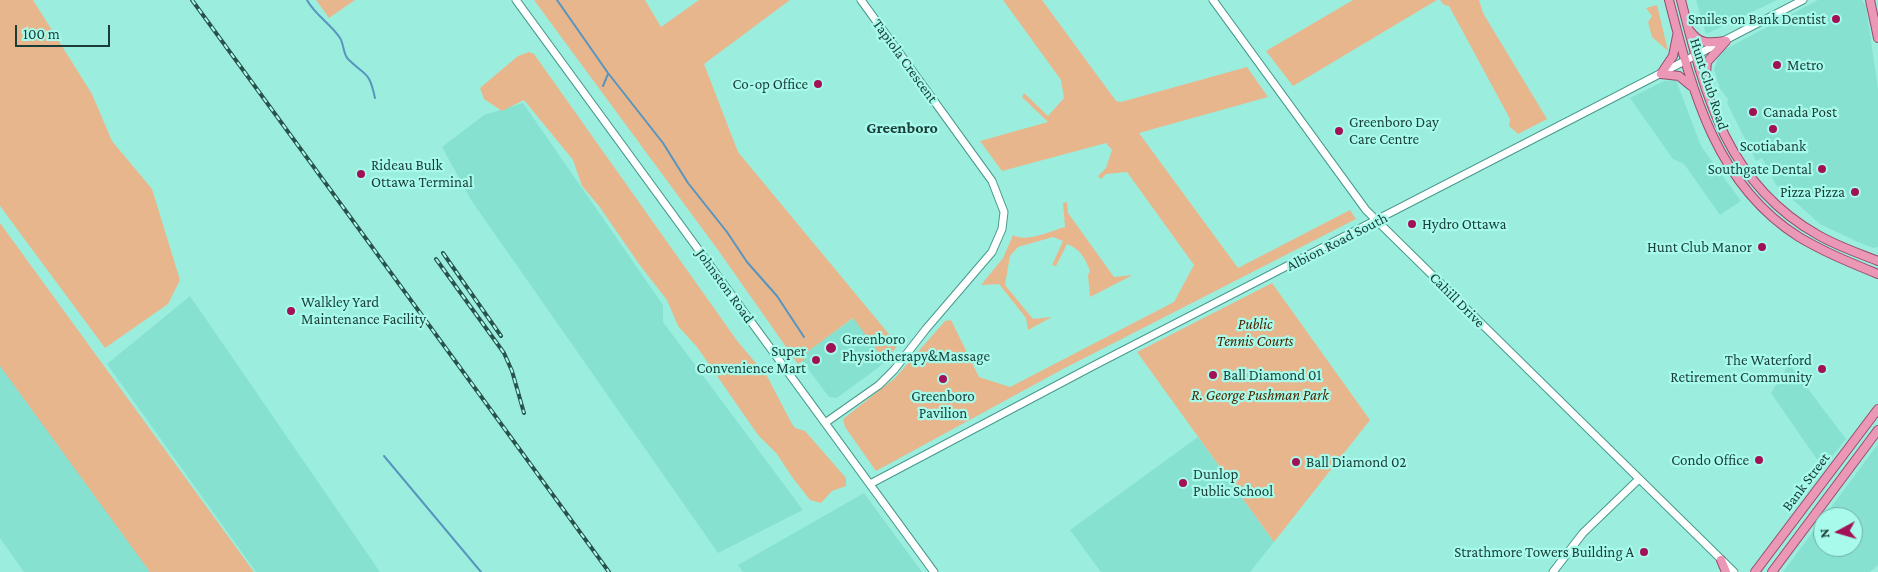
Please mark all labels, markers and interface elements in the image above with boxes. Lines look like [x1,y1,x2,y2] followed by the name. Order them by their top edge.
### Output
[1688,10,1826,28] place label: Smiles on Bank Dentist
[1830,13,1842,25] marker: Smiles on Bank Dentist
[18,15,112,47] scale bar
[868,15,942,107] street label: Tapiola Crescent
[23,26,60,42] text: 100 m
[1686,36,1732,132] street label: Hunt Club Road
[1787,56,1823,74] place label: Metro
[1771,59,1783,71] marker: Metro
[733,75,808,93] place label: Co-op Office
[812,78,824,90] marker: Co-op Office
[1763,103,1837,121] place label: Canada Post
[1747,106,1759,118] marker: Canada Post
[1349,113,1439,148] place label: Greenboro Day Care Centre
[866,118,938,138] district label: Greenboro
[1767,123,1779,135] marker: Scotiabank
[1333,125,1345,137] marker: Greenboro Day Care Centre
[1740,137,1806,155] place label: Scotiabank
[371,156,473,191] place label: Rideau Bulk Ottawa Terminal
[1708,160,1812,178] place label: Southgate Dental
[1816,163,1828,175] marker: Southgate Dental
[355,168,367,180] marker: Rideau Bulk Ottawa Terminal
[1780,183,1845,201] place label: Pizza Pizza
[1849,186,1861,198] marker: Pizza Pizza
[1283,209,1391,275] street label: Albion Road South
[1422,215,1506,233] place label: Hydro Ottawa
[1406,218,1418,230] marker: Hydro Ottawa
[1647,238,1752,256] place label: Hunt Club Manor
[1756,241,1768,253] marker: Hunt Club Manor
[692,245,758,327] street label: Johnston Road
[1426,269,1488,331] street label: Cahill Drive
[301,293,426,328] place label: Walkley Yard Maintenance Facility
[285,305,297,317] marker: Walkley Yard Maintenance Facility
[1217,315,1293,350] park label: Public Tennis Courts
[842,330,990,365] place label: Greenboro Physiotherapy&Massage
[824,341,838,355] marker: Greenboro Physiotherapy&Massage
[697,342,806,377] place label: Super Convenience Mart
[1670,351,1812,386] place label: The Waterford Retirement Community
[810,354,822,366] marker: Super Convenience Mart
[1816,363,1828,375] marker: The Waterford Retirement Community
[1223,366,1321,384] place label: Ball Diamond 01
[1207,369,1219,381] marker: Ball Diamond 01
[937,373,949,385] marker: Greenboro Pavilion
[1191,386,1329,404] park label: R. George Pushman Park
[911,387,975,422] place label: Greenboro Pavilion
[1778,449,1834,515] street label: Bank Street
[1671,451,1749,469] place label: Condo Office
[1306,453,1406,471] place label: Ball Diamond 02
[1753,454,1765,466] marker: Condo Office
[1290,456,1302,468] marker: Ball Diamond 02
[1193,465,1273,500] place label: Dunlop Public School
[1177,477,1189,489] marker: Dunlop Public School
[1813,507,1863,557] north arrow
[1816,528,1833,539] text: N
[1454,543,1634,561] place label: Strathmore Towers Building A
[1638,546,1650,558] marker: Strathmore Towers Building A

